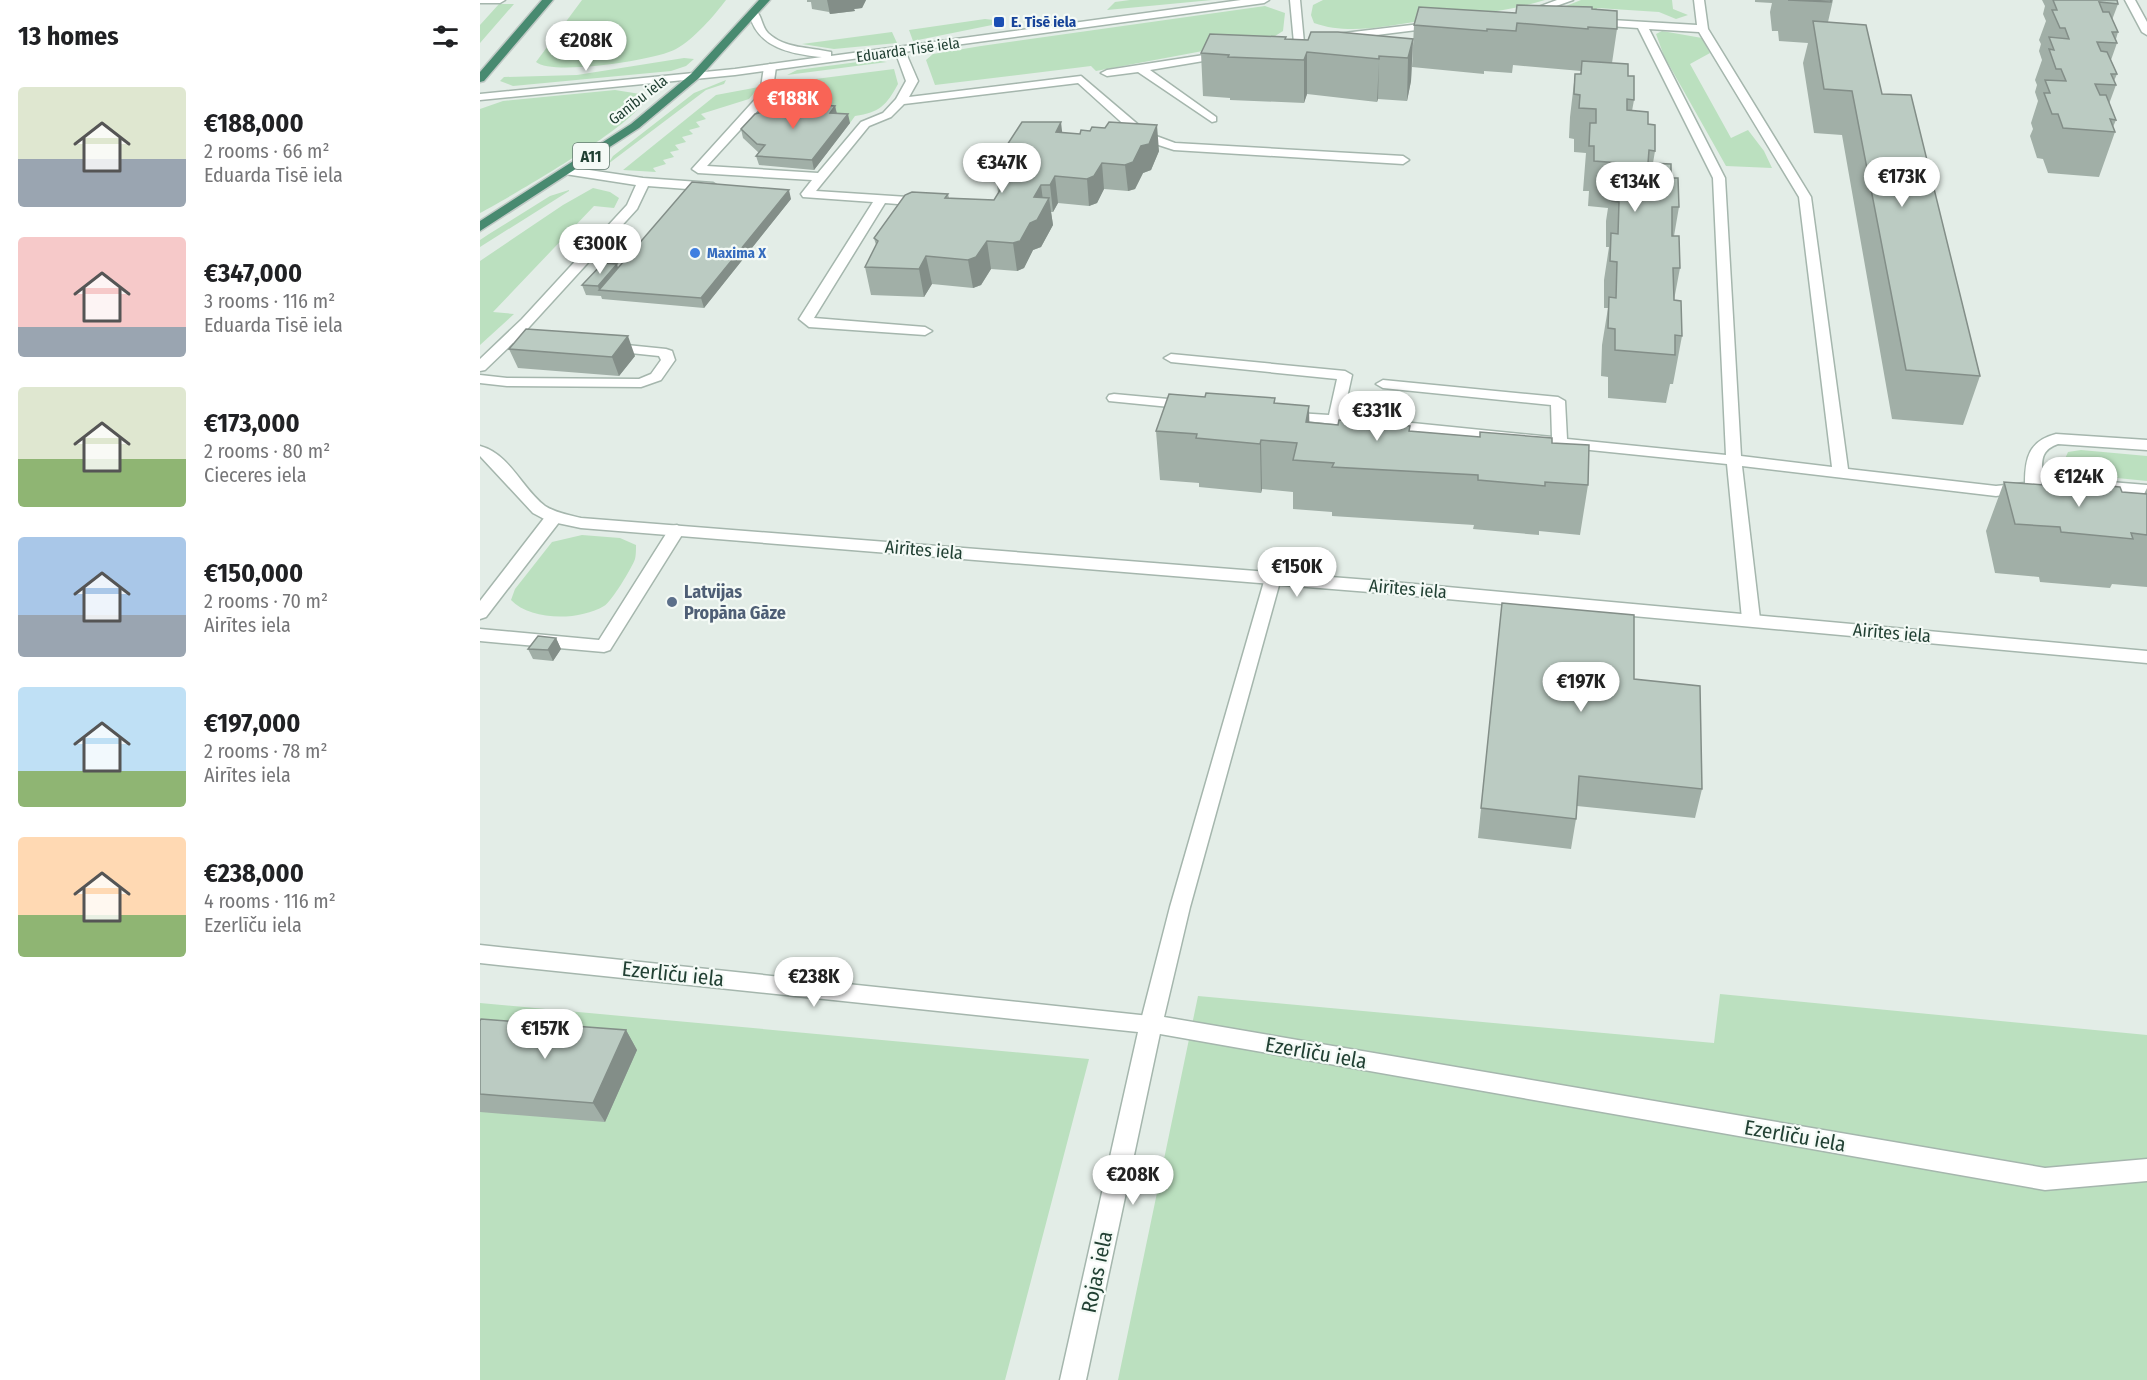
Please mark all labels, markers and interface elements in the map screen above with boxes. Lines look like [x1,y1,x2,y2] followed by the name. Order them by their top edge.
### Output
[1011,13,1077,31] place label: E. Tisē iela
[992,15,1006,29] marker: E. Tisē iela
[429,20,462,53] icon: filters
[18,21,119,52] text: 13 homes
[544,21,628,72] pin: €208K
[560,28,612,52] text: €208K
[855,34,961,66] street label: Eduarda Tisē iela
[605,71,671,129] street label: Ganību iela
[751,79,835,130] pin: €188K
[767,86,819,110] text: €188K
[204,108,304,139] text: €188,000
[66,111,138,183] icon: home
[204,139,330,163] text: 2 rooms · 66 m²
[573,143,609,169] road number: A11
[960,143,1044,194] pin: €347K
[977,150,1027,174] text: €347K
[1860,157,1944,208] pin: €173K
[1593,162,1677,213] pin: €134K
[204,163,343,187] text: Eduarda Tisē iela
[1878,164,1926,188] text: €173K
[1610,169,1660,193] text: €134K
[558,224,642,275] pin: €300K
[573,231,627,255] text: €300K
[707,244,767,262] place label: Maxima X
[688,246,702,260] marker: Maxima X
[204,258,302,289] text: €347,000
[66,261,138,333] icon: home
[204,289,335,313] text: 3 rooms · 116 m²
[204,313,343,337] text: Eduarda Tisē iela
[1335,391,1419,442] pin: €331K
[1352,398,1402,422] text: €331K
[204,408,300,439] text: €173,000
[66,411,138,483] icon: home
[204,439,330,463] text: 2 rooms · 80 m²
[2037,457,2121,508] pin: €124K
[204,463,307,487] text: Cieceres iela
[2054,464,2104,488] text: €124K
[884,536,964,564] street label: Airītes iela
[1255,547,1339,598] pin: €150K
[1272,554,1322,578] text: €150K
[204,558,303,589] text: €150,000
[66,561,138,633] icon: home
[1368,575,1448,603] street label: Airītes iela
[684,581,786,624] place label: Latvijas Propāna Gāze
[204,589,328,613] text: 2 rooms · 70 m²
[665,595,679,609] marker: Latvijas Propāna Gāze
[204,613,291,637] text: Airītes iela
[1852,619,1932,647] street label: Airītes iela
[1539,662,1623,713] pin: €197K
[1557,669,1605,693] text: €197K
[204,708,301,739] text: €197,000
[66,711,138,783] icon: home
[204,739,327,763] text: 2 rooms · 78 m²
[204,763,291,787] text: Airītes iela
[204,858,304,889] text: €238,000
[66,861,138,933] icon: home
[204,889,336,913] text: 4 rooms · 116 m²
[204,913,302,937] text: Ezerlīču iela
[621,956,725,992] street label: Ezerlīču iela
[772,957,856,1008] pin: €238K
[788,964,840,988] text: €238K
[503,1009,587,1060] pin: €157K
[521,1016,569,1040] text: €157K
[1263,1031,1369,1075] street label: Ezerlīču iela
[1742,1114,1848,1158] street label: Ezerlīču iela
[1091,1155,1175,1206] pin: €208K
[1107,1162,1159,1186] text: €208K
[1076,1229,1118,1315] street label: Rojas iela

